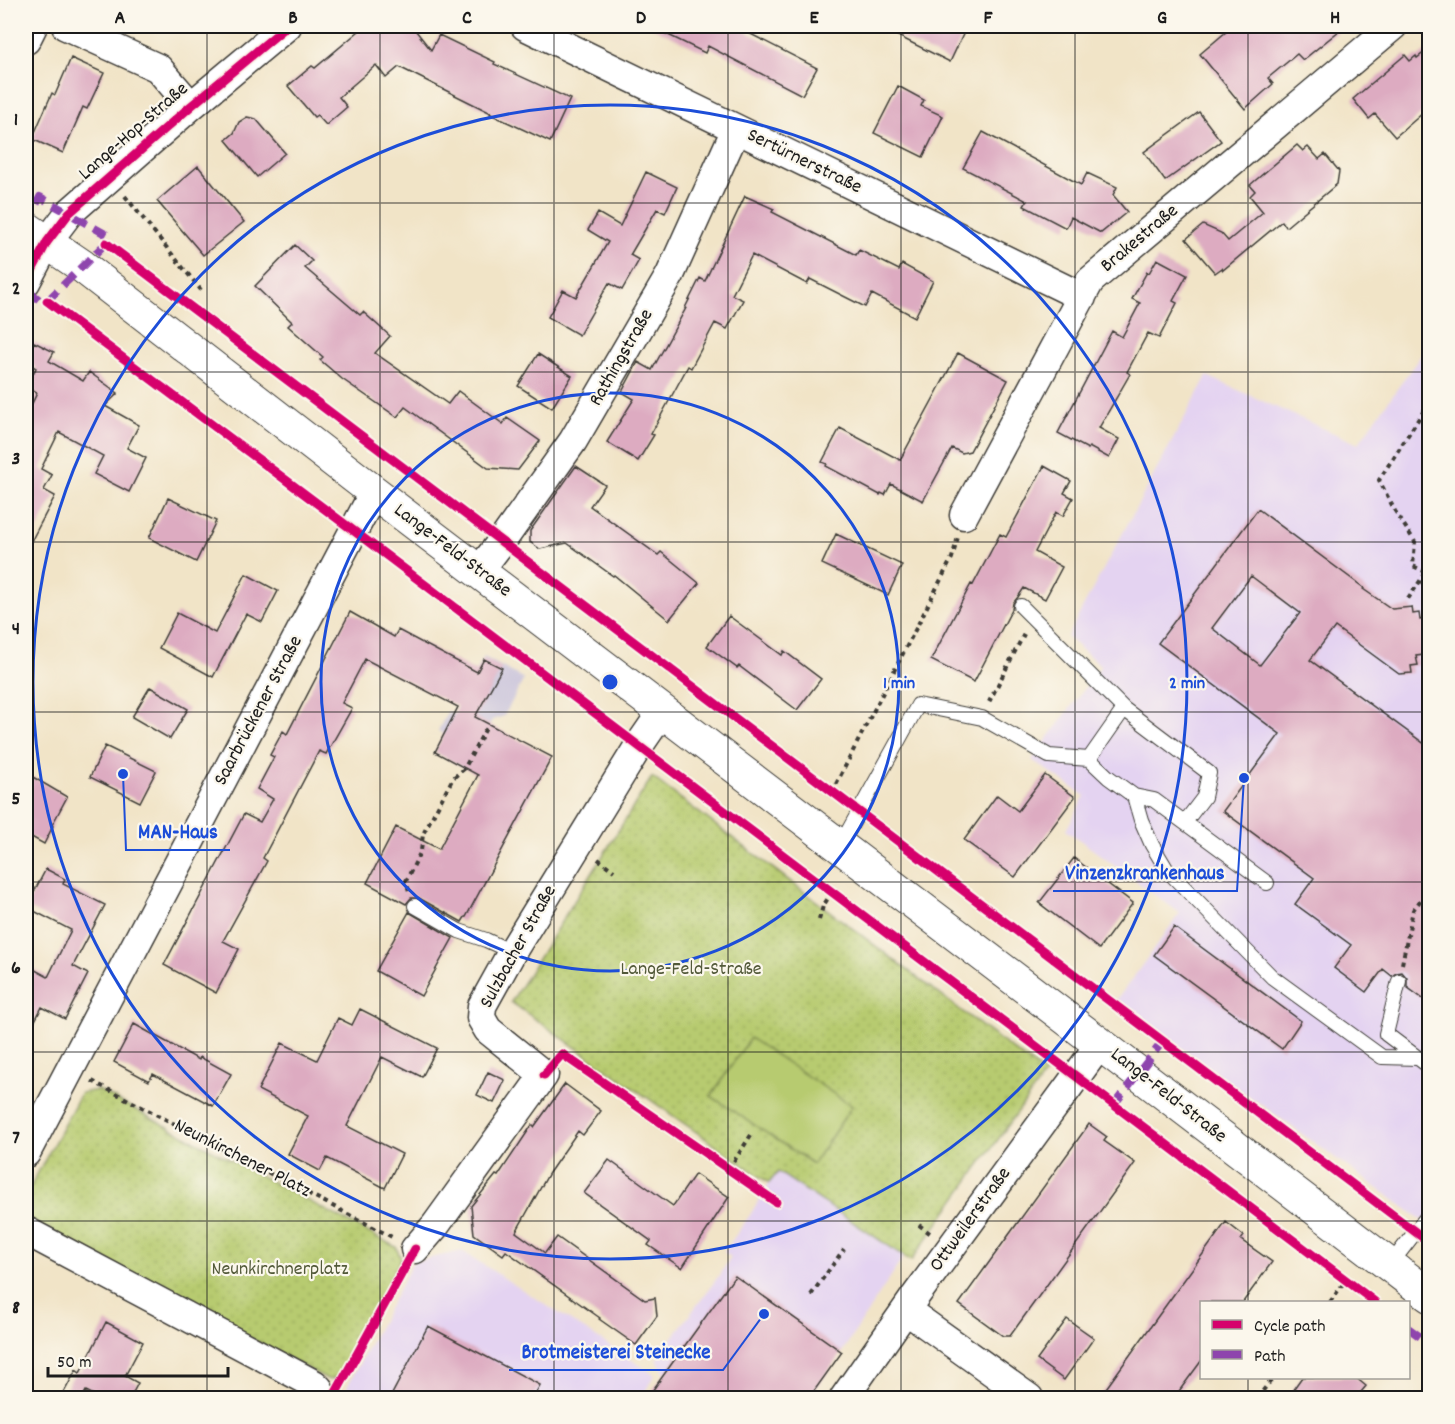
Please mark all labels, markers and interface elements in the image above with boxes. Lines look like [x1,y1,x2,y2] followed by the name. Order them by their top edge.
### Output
[115,5,126,33] text: A
[288,5,298,33] text: B
[462,5,472,33] text: C
[636,5,647,33] text: D
[809,5,819,33] text: E
[984,5,994,33] text: F
[1157,5,1167,33] text: G
[1330,5,1340,33] text: H
[73,76,195,188] street label: Lange-Hop-Straße
[14,107,18,135] text: 1
[742,122,866,202] street label: Sertürnerstraße
[1095,198,1185,280] street label: Brakestraße
[12,276,20,304] text: 2
[583,304,661,412] street label: Rathingstraße
[12,446,20,474] text: 3
[387,497,517,605] street label: Lange-Feld-Straße
[12,616,20,644] text: 4
[208,631,310,791] street label: Saarbrückener Straße
[600,672,620,692] centre of rings
[883,672,915,697] text: 1 min
[1169,672,1205,697] text: 2 min
[11,786,21,814] text: 5
[126,811,230,850] callout: MAN-Haus
[138,819,218,849] text: MAN-Haus
[1053,852,1237,891] callout: Vinzenzkrankenhaus
[1065,860,1225,890] text: Vinzenzkrankenhaus
[474,880,565,1014] street label: Sulzbacher Straße
[11,955,21,983] text: 6
[620,956,762,984] park label: Lange-Feld-Straße
[1104,1042,1232,1151] street label: Lange-Feld-Straße
[169,1112,316,1206] street label: Neunkirchener Platz
[12,1125,20,1153] text: 7
[923,1162,1019,1278] street label: Ottweilerstraße
[212,1256,349,1284] park label: Neunkirchnerplatz
[12,1295,20,1323] text: 8
[1200,1301,1410,1379] legend
[1254,1315,1325,1340] text: Cycle path
[509,1331,723,1370] callout: Brotmeisterei Steinecke
[521,1339,711,1369] text: Brotmeisterei Steinecke
[48,1340,228,1378] scale bar
[1254,1345,1286,1370] text: Path
[57,1351,92,1376] text: 50 m

